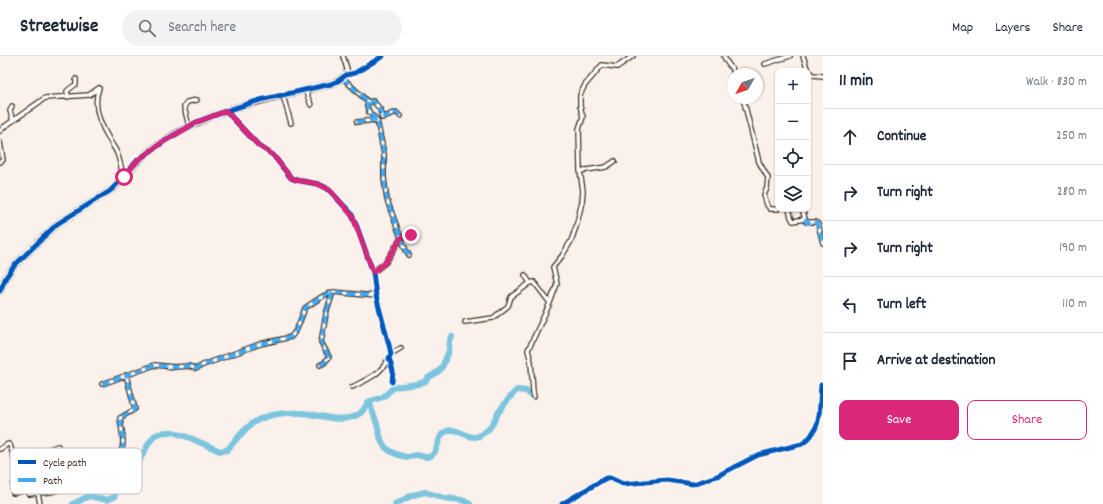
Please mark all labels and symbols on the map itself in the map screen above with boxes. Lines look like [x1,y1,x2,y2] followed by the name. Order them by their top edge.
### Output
[727,68,763,104] north arrow
[115,168,133,186] route start
[402,226,420,244] route end
[10,448,142,494] legend
[43,456,87,472] text: Cycle path
[43,474,62,490] text: Path

